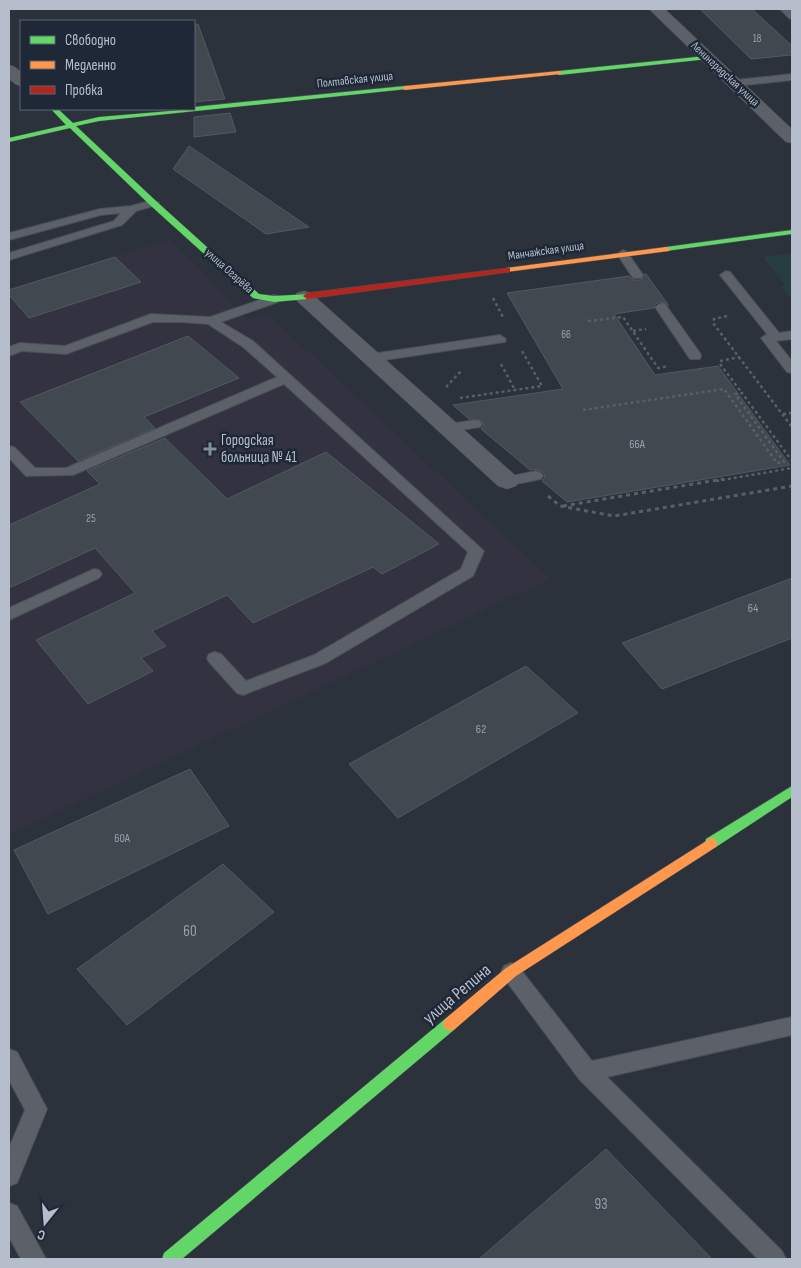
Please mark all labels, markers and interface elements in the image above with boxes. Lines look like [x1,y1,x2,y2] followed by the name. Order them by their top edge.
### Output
[20,20,195,110] legend
[65,31,116,50] text: Свободно
[753,32,762,45] house number: 18
[687,38,763,110] street label: Ленинградская улица
[65,56,116,75] text: Медленно
[316,69,394,91] street label: Полтавская улица
[65,81,103,100] text: Пробка
[507,238,585,264] street label: Манчажская улица
[202,245,256,297] street label: улица Огарёва
[561,328,571,341] house number: 66
[221,431,298,467] place label: Городская больница № 41
[629,437,646,452] house number: 66А
[203,442,217,456] marker: Городская больница № 41
[86,511,96,526] house number: 25
[748,601,758,616] house number: 64
[476,722,486,737] house number: 62
[114,831,131,846] house number: 60А
[183,922,197,941] house number: 60
[419,959,495,1029] street label: улица Репина
[595,1195,607,1214] house number: 93
[20,1198,70,1248] north arrow
[35,1226,47,1244] text: С

